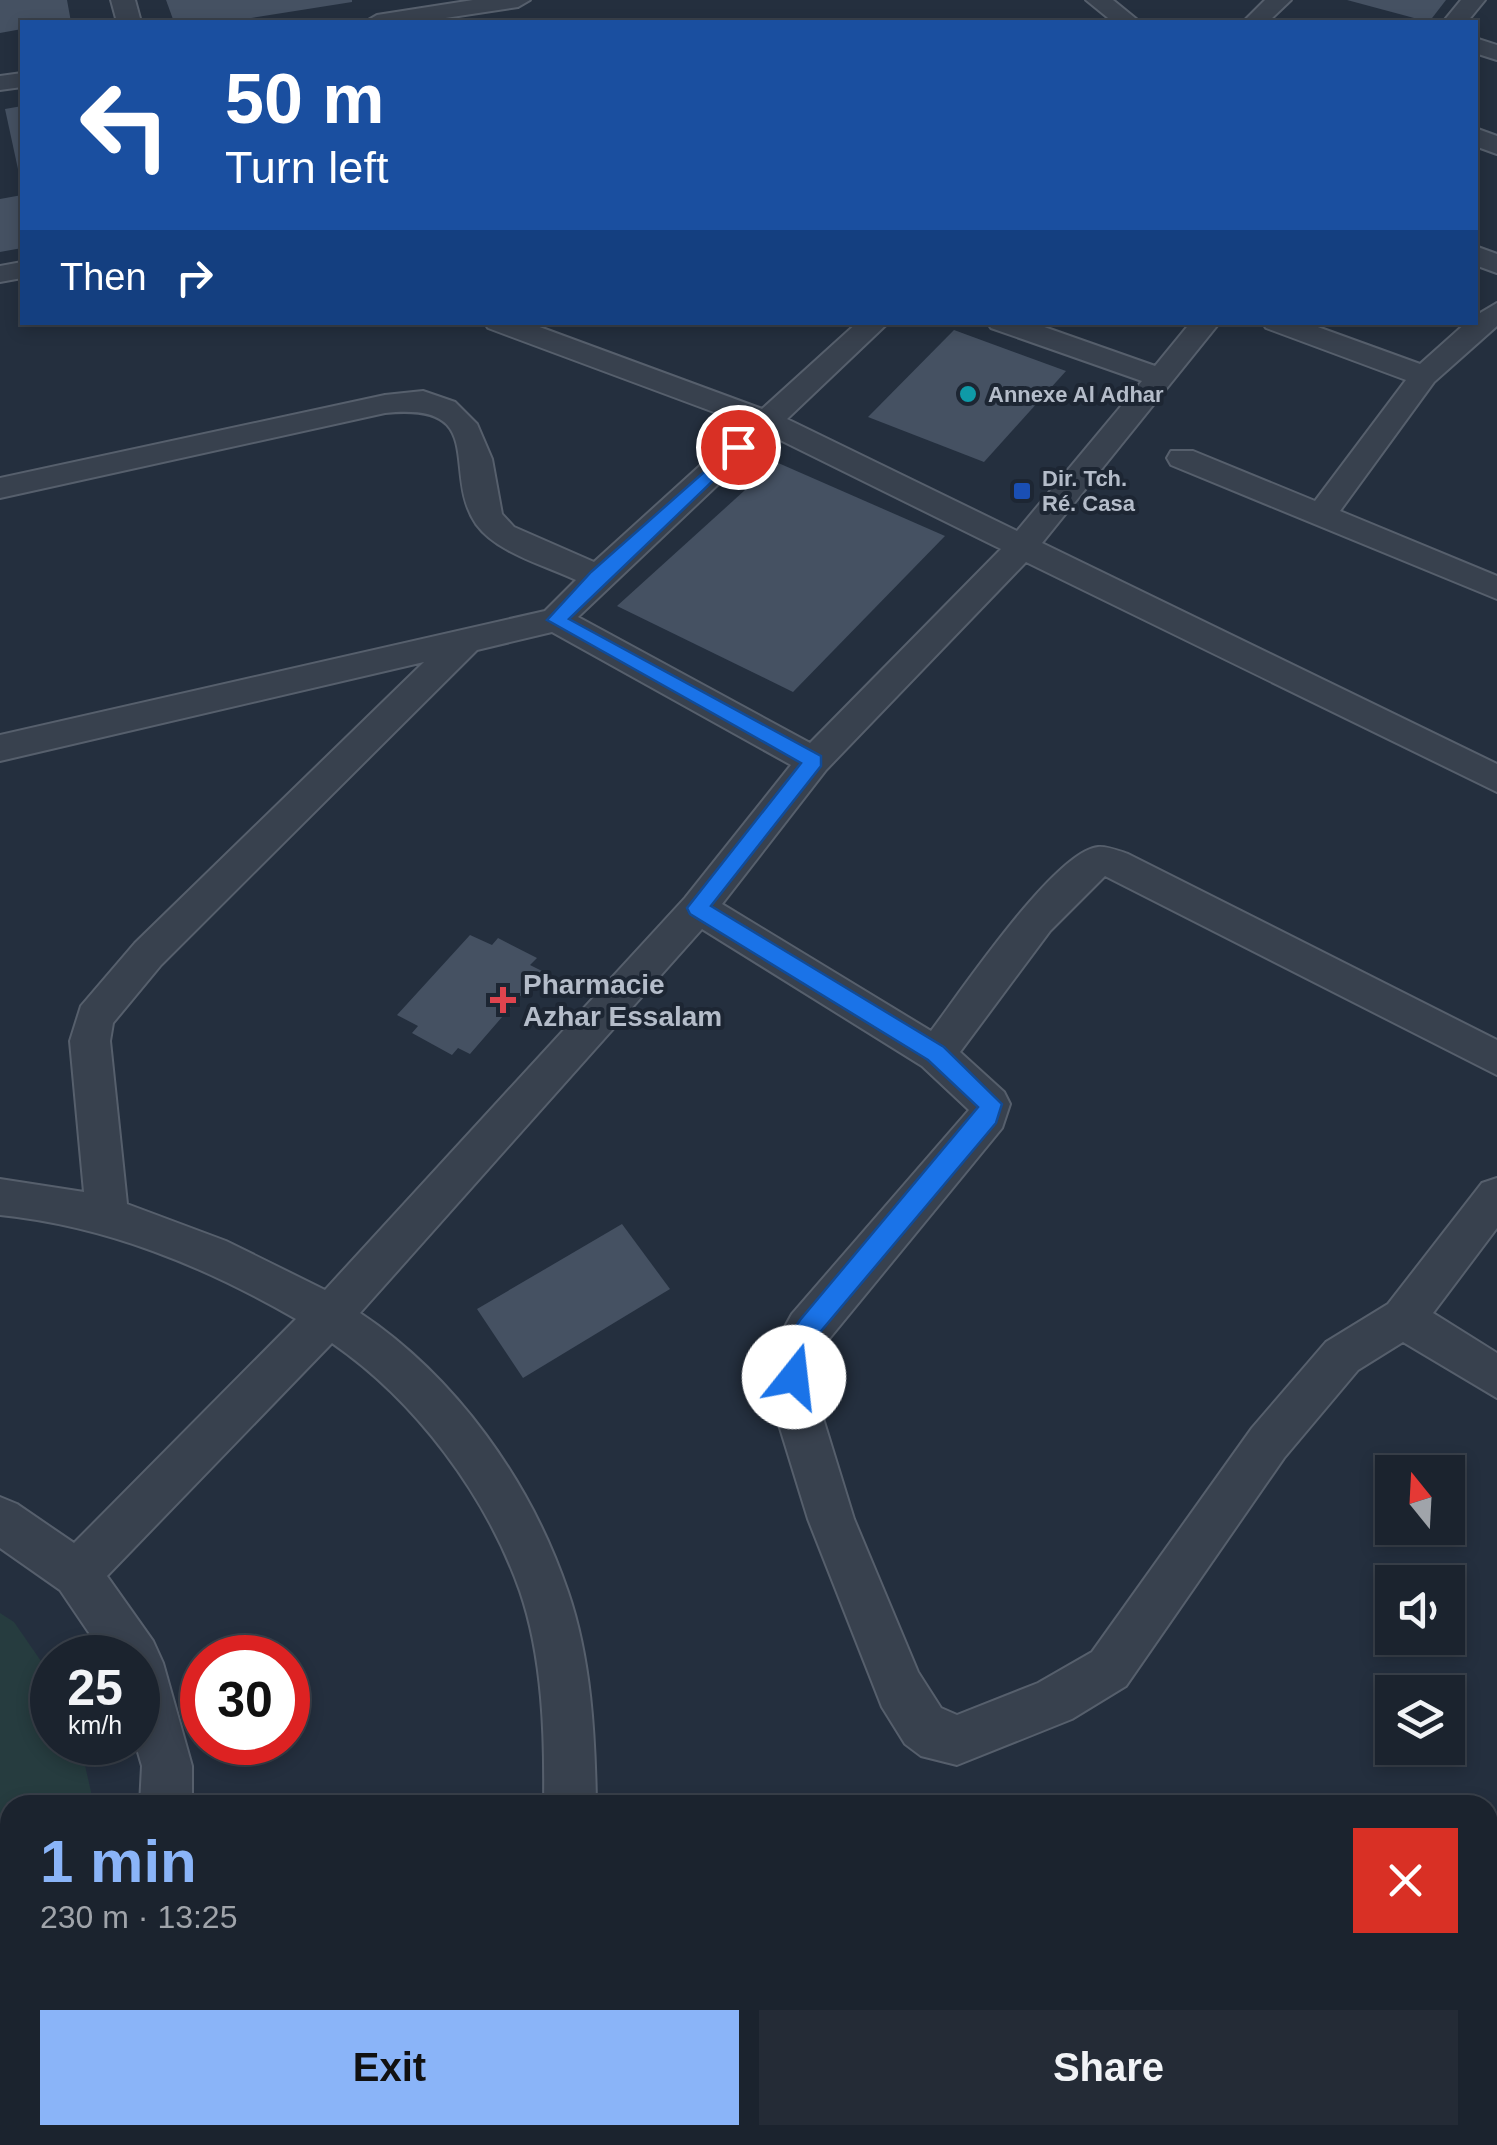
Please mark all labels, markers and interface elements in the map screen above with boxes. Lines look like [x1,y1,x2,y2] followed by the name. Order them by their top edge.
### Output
[60,60,190,190] icon: left
[225,60,385,138] text: 50 m
[225,142,388,193] text: Turn left
[167,250,222,305] icon: right
[60,256,147,298] text: Then
[988,382,1164,407] place label: Annexe Al Adhar
[957,383,979,405] marker: Annexe Al Adhar
[696,405,781,490] pin
[711,420,766,475] icon: arrive
[1042,466,1136,516] place label: Dir. Tch. Ré. Casa
[1011,480,1033,502] marker: Dir. Tch. Ré. Casa
[523,969,722,1032] place label: Pharmacie Azhar Essalam
[492,989,514,1011] marker: Pharmacie Azhar Essalam
[742,1325,846,1429] position arrow
[1375,1455,1465,1545] north arrow
[1375,1455,1465,1765] map controls
[1375,1565,1465,1655] button: sound
[180,1635,310,1765] speed limit sign: 30
[67,1660,123,1716] text: 25
[1375,1675,1465,1765] button: layers
[68,1711,122,1739] text: km/h
[40,1828,197,1895] text: 1 min
[1353,1828,1458,1933] button: close
[40,1899,237,1935] text: 230 m · 13:25
[40,2010,739,2125] button: Exit
[759,2010,1458,2125] button: Share

